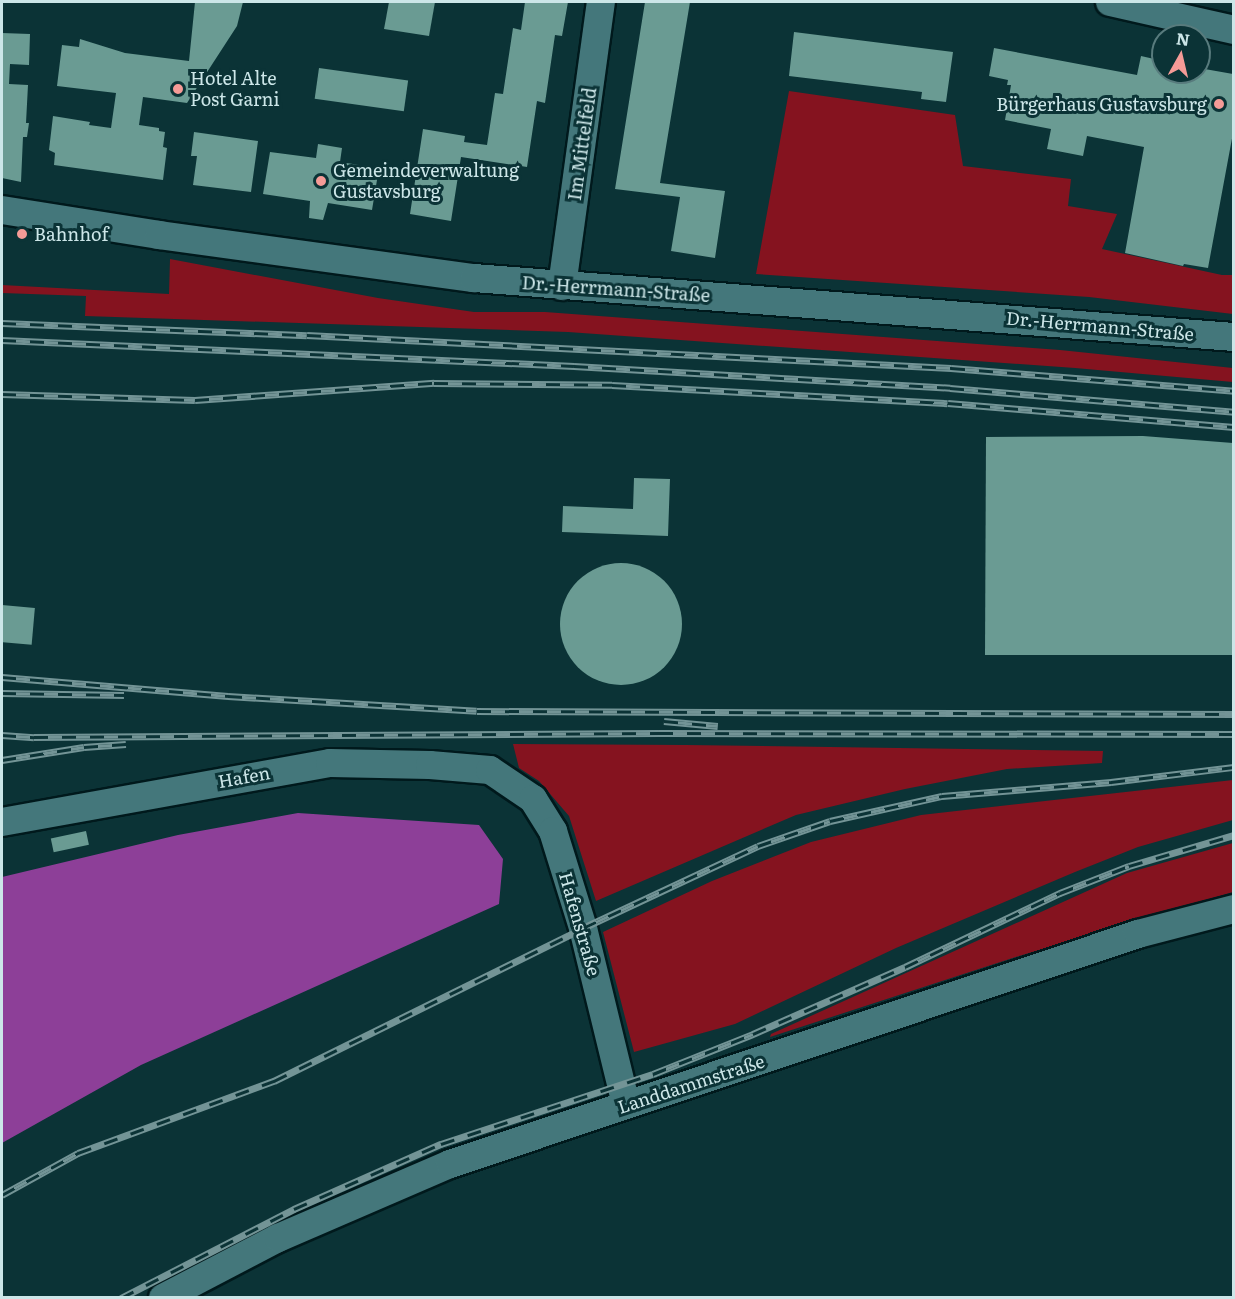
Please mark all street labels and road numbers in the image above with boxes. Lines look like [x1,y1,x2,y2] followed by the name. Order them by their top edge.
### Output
[563,86,601,202] street label: Im Mittelfeld
[521,272,711,306] street label: Dr.-Herrmann-Straße
[1005,307,1195,345] street label: Dr.-Herrmann-Straße
[216,762,272,792] street label: Hafen
[555,870,605,978] street label: Hafenstraße
[615,1050,767,1118] street label: Landdammstraße

